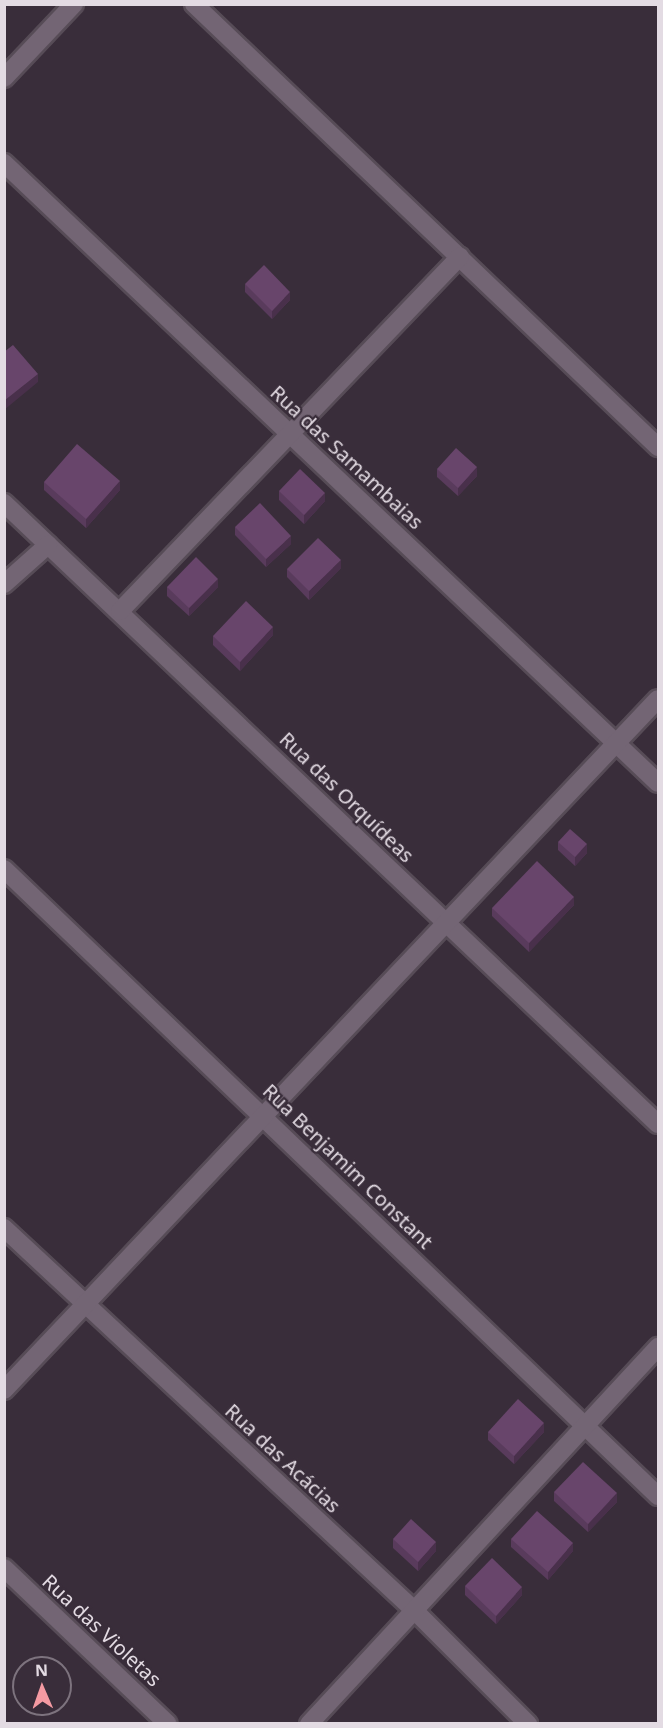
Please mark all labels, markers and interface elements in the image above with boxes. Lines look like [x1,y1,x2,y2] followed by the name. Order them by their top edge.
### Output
[266,380,428,534] street label: Rua das Samambaias
[275,727,419,867] street label: Rua das Orquídeas
[258,1079,438,1253] street label: Rua Benjamim Constant
[220,1399,346,1517] street label: Rua das Acácias
[38,1569,166,1691] street label: Rua das Violetas
[12,1656,72,1716] north arrow
[35,1659,48,1681] text: N

